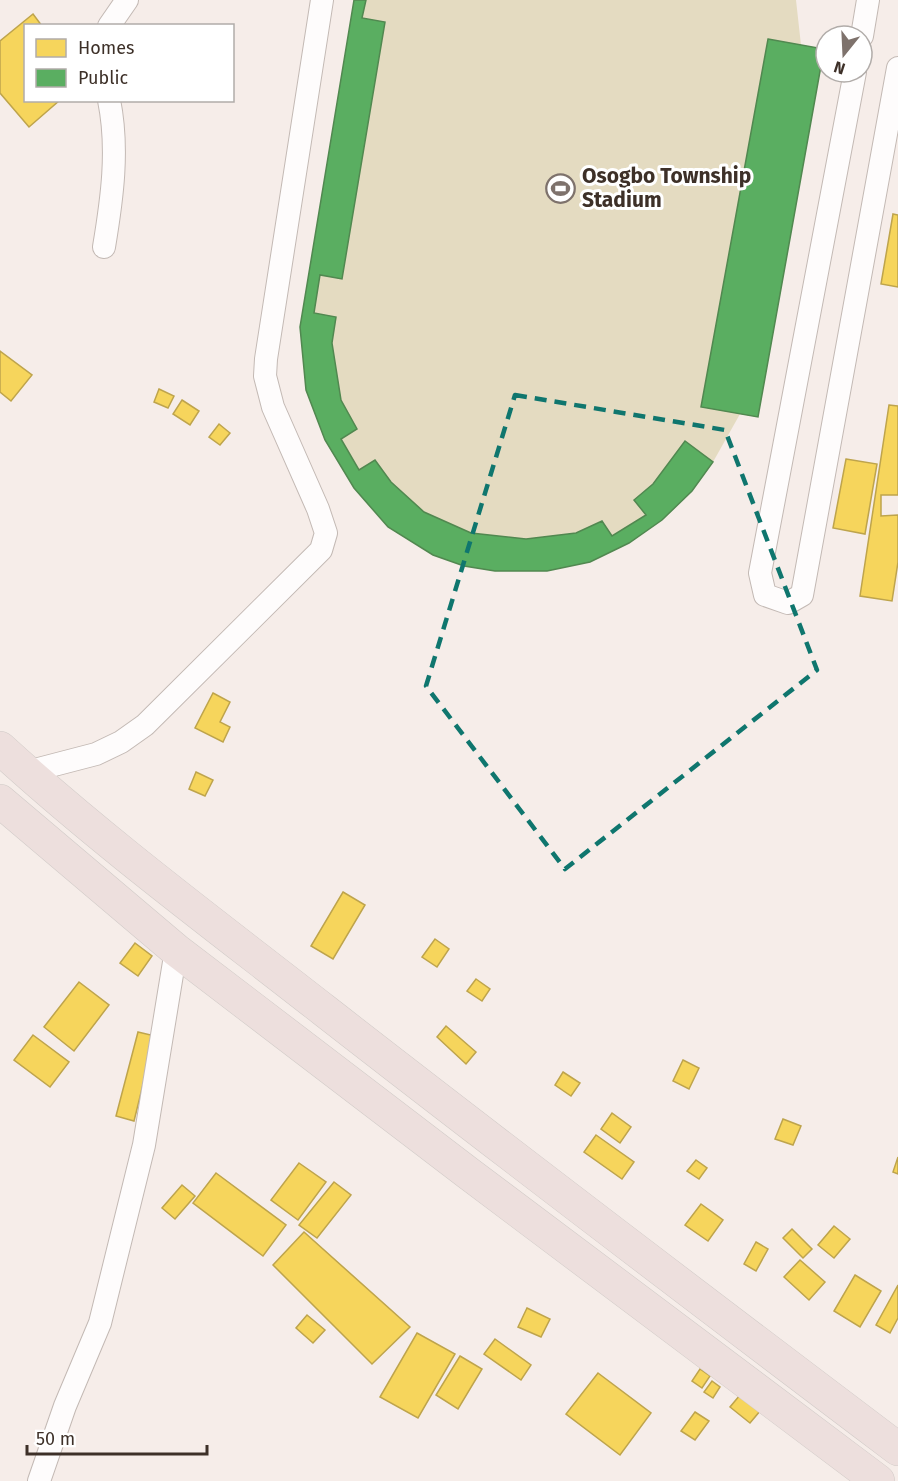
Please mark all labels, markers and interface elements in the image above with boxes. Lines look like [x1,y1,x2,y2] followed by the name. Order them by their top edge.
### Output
[24,24,234,102] legend
[814,24,874,84] north arrow
[78,37,134,59] text: Homes
[832,57,847,78] text: N
[78,67,128,89] text: Public
[582,163,751,213] place label: Osogbo Township Stadium
[545,172,577,204] sports icon: Osogbo Township Stadium
[27,1418,207,1456] scale bar
[36,1428,75,1450] text: 50 m

